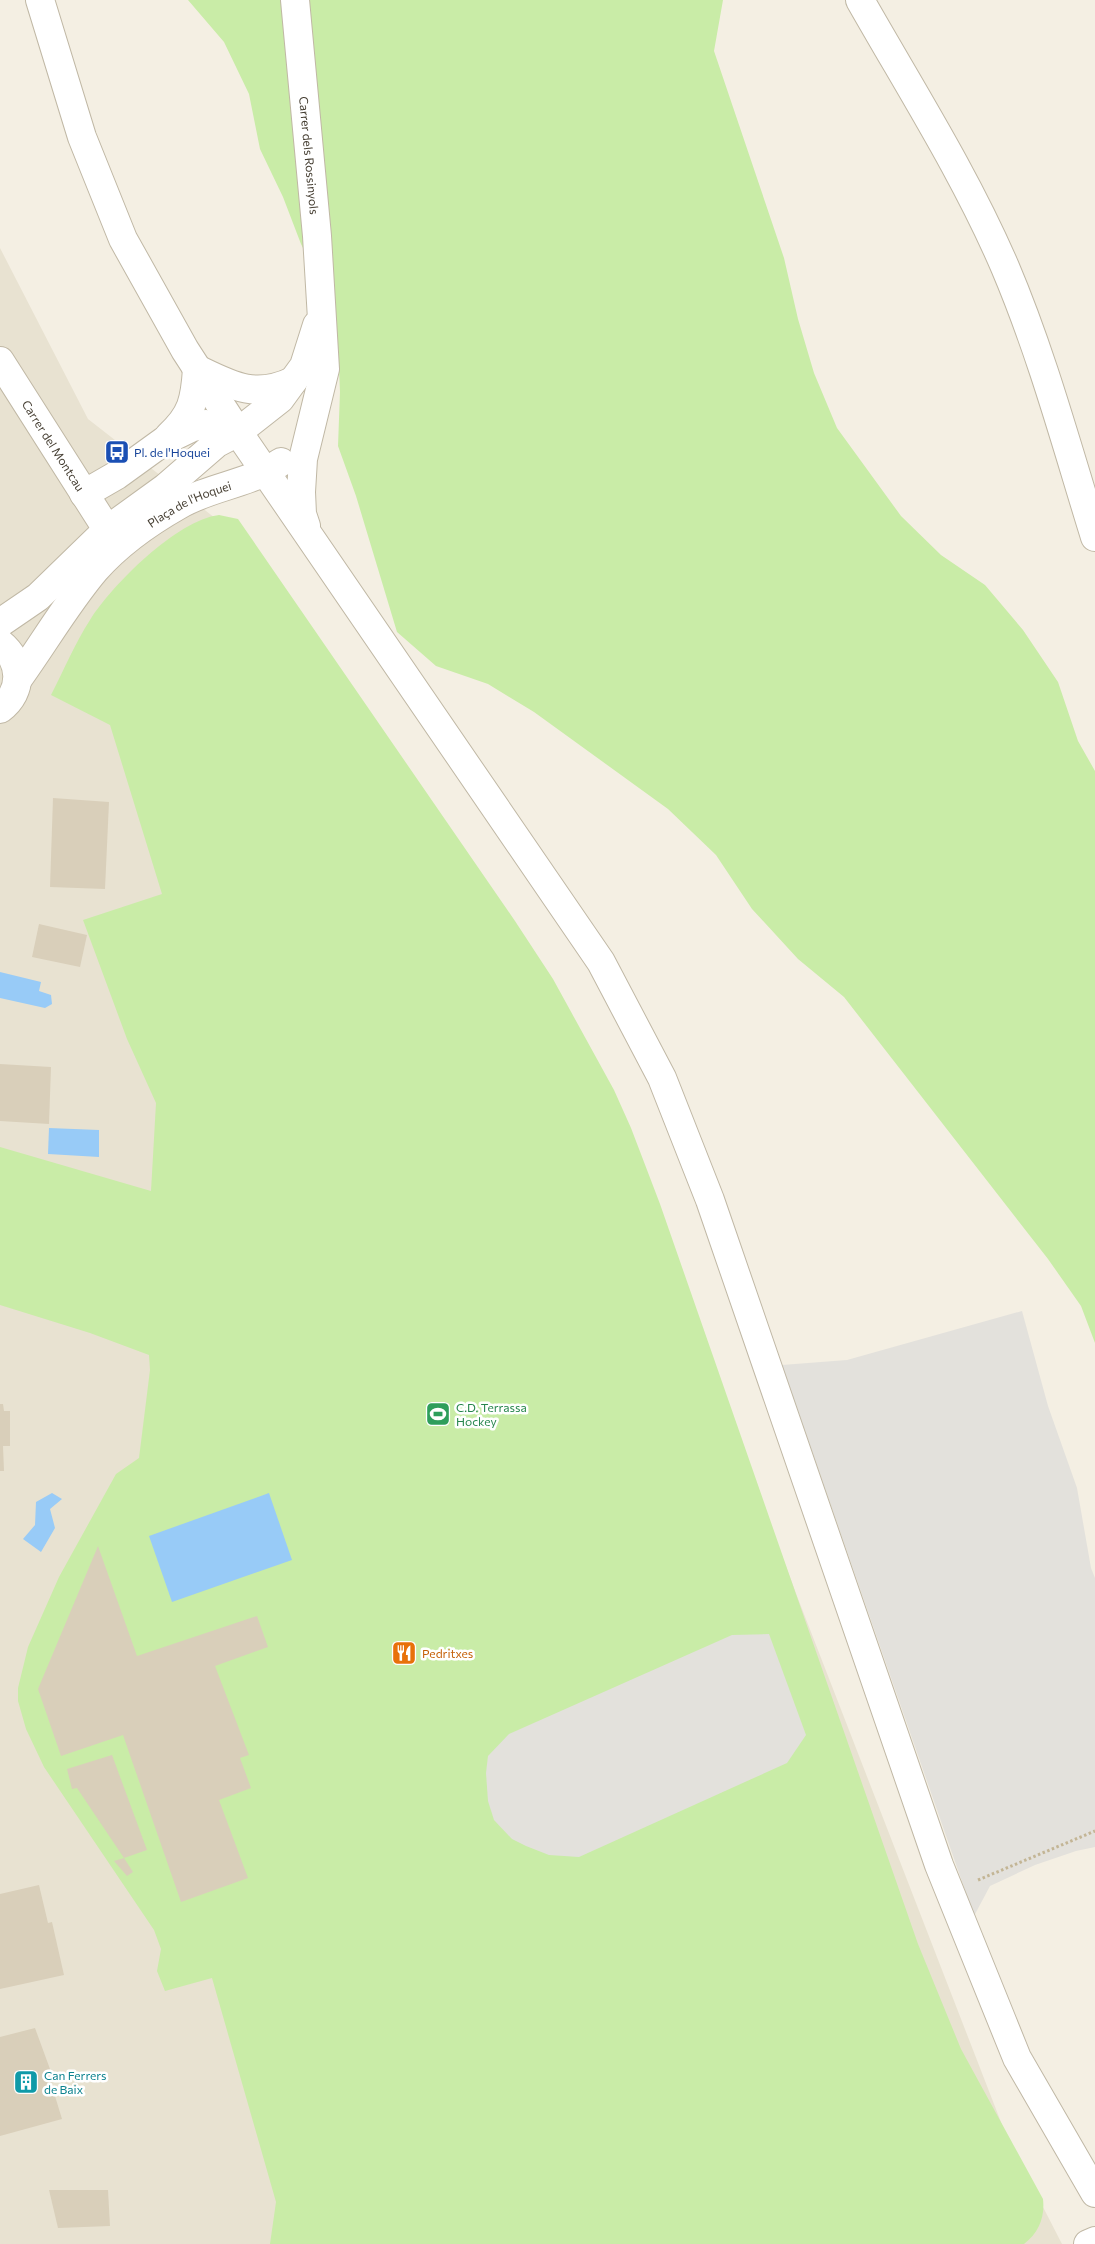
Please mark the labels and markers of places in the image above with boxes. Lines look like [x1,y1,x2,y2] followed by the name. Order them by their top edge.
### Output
[104,439,130,465] bus stop icon: Pl. de l'Hoquei
[134,445,210,459] place label: Pl. de l'Hoquei
[456,1400,527,1428] place label: C.D. Terrassa Hockey
[425,1401,451,1427] sports icon: C.D. Terrassa Hockey
[391,1640,417,1666] restaurant icon: Pedritxes
[422,1646,473,1660] place label: Pedritxes
[44,2068,106,2096] place label: Can Ferrers de Baix
[13,2069,39,2095] building icon: Can Ferrers de Baix

